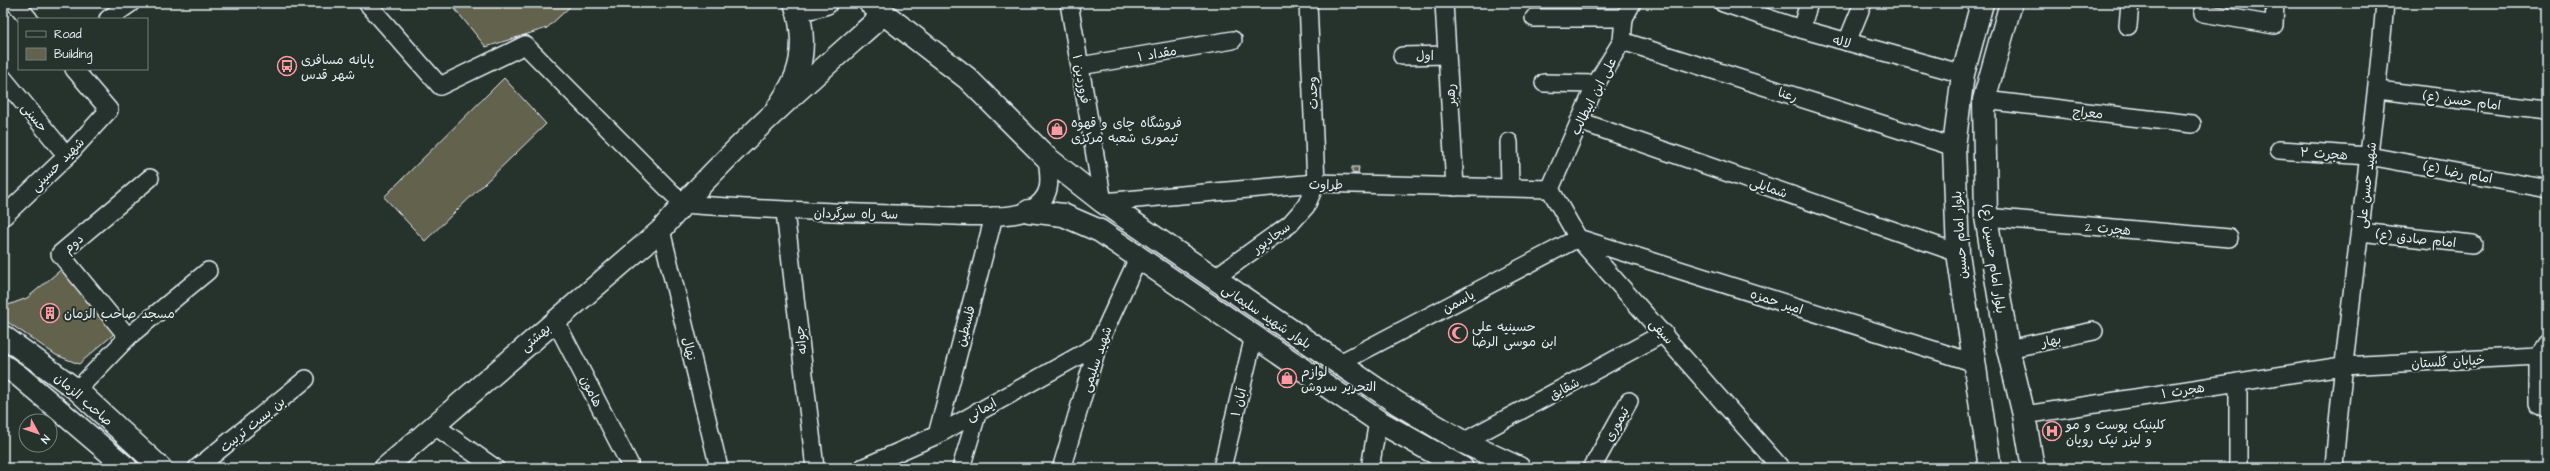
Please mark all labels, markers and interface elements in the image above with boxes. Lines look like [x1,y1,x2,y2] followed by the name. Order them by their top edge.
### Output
[18,18,148,70] legend
[54,26,82,43] text: Road
[1831,31,1853,53] street label: لاله
[1136,42,1178,66] street label: مقداد ۱
[54,46,92,64] text: Building
[1416,47,1434,65] street label: اول
[301,51,375,84] place label: پایانه مسافری شهر قدس
[1068,53,1094,105] street label: فروردین ۱
[276,55,298,77] bus stop icon: پایانه مسافری شهر قدس
[1567,55,1621,138] street label: علی ابن ابیطالب
[1303,76,1323,110] street label: وحدت
[1441,83,1461,107] street label: رهبر
[1775,83,1800,107] street label: رعنا
[2422,87,2502,116] street label: امام حسن (ع)
[17,99,52,136] street label: حسنی
[2072,102,2104,124] street label: معراج
[1071,114,1182,147] place label: فروشگاه چای و قهوه تیموری شعبه مرکزی
[1046,118,1068,140] shop icon: فروشگاه چای و قهوه تیموری شعبه مرکزی
[27,134,89,196] street label: شهید حسینی
[2353,141,2381,229] street label: شهید حسن علی
[2299,143,2348,165] street label: هجرت ۲
[2422,158,2494,189] street label: امام رضا (ع)
[1747,173,1790,203] street label: شمایلی
[1309,176,1343,194] street label: طراوت
[1948,190,1973,280] street label: بلوار امام حسین
[814,204,898,224] street label: سه راه سرگردان
[1975,204,2010,315] street label: بلوار امام حسین (ع)
[1248,218,1294,258] street label: سجادپور
[2084,218,2132,240] street label: هجرت 2
[2375,226,2457,253] street label: امام صادق (ع)
[60,230,88,258] street label: دوم
[1218,280,1315,353] street label: بلوار شهید سلیمانی
[1748,285,1805,319] street label: امیر حمزه
[1439,286,1478,318] street label: یاسمن
[39,302,61,324] building icon: مسجد صاحب الزمان
[952,304,980,349] street label: فلسطین
[64,305,175,323] place label: مسجد صاحب الزمان
[1645,315,1678,348] street label: سیفی
[1472,318,1557,351] place label: حسینیه علی ابن موسی الرضا
[517,320,555,356] street label: بهشتی
[1447,322,1469,344] mosque icon: حسینیه علی ابن موسی الرضا
[790,324,812,355] street label: جوانه
[1077,324,1117,395] street label: شهید سلیمی
[2039,330,2063,352] street label: بهار
[677,335,701,363] street label: نهال
[2411,351,2485,373] street label: خیابان گلستان
[1301,363,1376,396] place label: لوازم التحریر سروش
[1276,367,1298,389] shop icon: لوازم التحریر سروش
[50,369,117,430] street label: صاحب الزمان
[576,373,607,410] street label: هامون
[1546,373,1583,404] street label: شقایق
[2160,379,2206,403] street label: هجرت ۱
[1227,385,1251,418] street label: آبان ۱
[216,393,289,457] street label: بن بست تربیت
[963,394,1000,426] street label: ایمانی
[1600,404,1634,445] street label: تیموری
[18,413,58,453] north arrow
[2065,416,2166,449] place label: کلینیک پوست و مو و لیزر نیک رویان
[2041,420,2063,442] hospital icon: کلینیک پوست و مو و لیزر نیک رویان
[37,432,53,447] text: N

